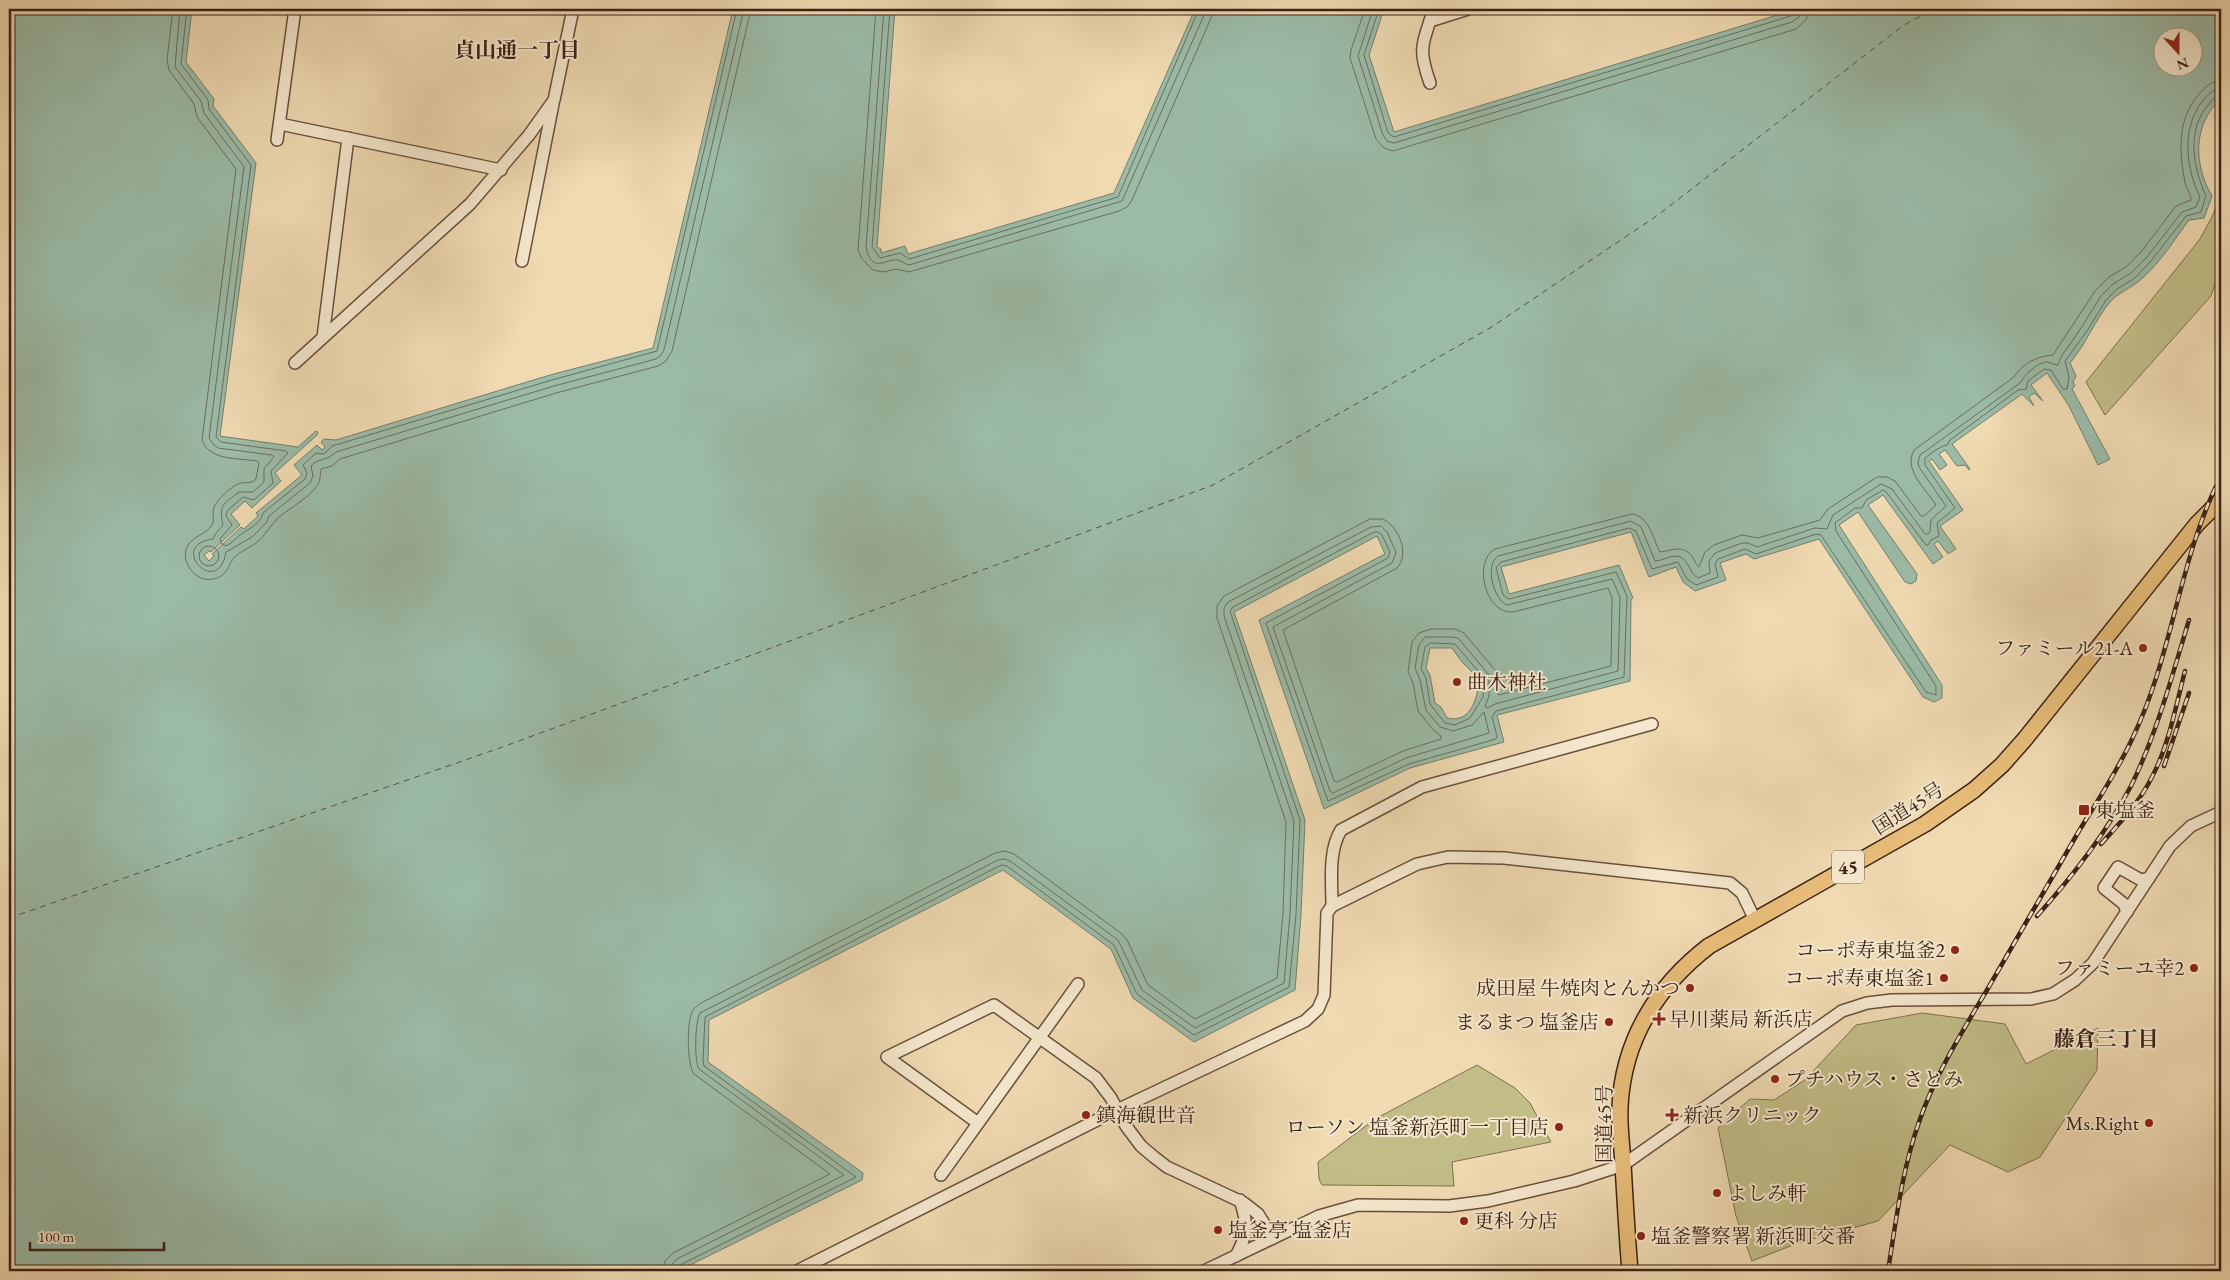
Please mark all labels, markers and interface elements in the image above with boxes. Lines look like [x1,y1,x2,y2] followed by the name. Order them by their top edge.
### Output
[2152,28,2202,78] north arrow
[454,36,580,63] district label: 貞山通一丁目
[2174,54,2191,75] text: N
[1995,635,2133,661] place label: ファミール21-A
[2137,642,2149,654] marker: ファミール21-A
[1467,669,1547,695] place label: 曲木神社
[1451,676,1463,688] marker: 曲木神社
[1868,776,1948,840] street label: 国道45号
[2095,797,2155,823] place label: 東塩釜
[2077,803,2091,817] marker: 東塩釜
[1832,850,1864,884] road number: 45
[1795,937,1945,963] place label: コーポ寿東塩釜2
[1949,944,1961,956] marker: コーポ寿東塩釜2
[2055,955,2184,981] place label: ファミーユ幸2
[2188,962,2200,974] marker: ファミーユ幸2
[1784,965,1934,991] place label: コーポ寿東塩釜1
[1938,972,1950,984] marker: コーポ寿東塩釜1
[1476,975,1680,1001] place label: 成田屋 牛焼肉とんかつ
[1684,982,1696,994] marker: 成田屋 牛焼肉とんかつ
[1669,1006,1813,1032] place label: 早川薬局 新浜店
[1455,1009,1599,1035] place label: まるまつ 塩釜店
[1653,1013,1665,1025] marker: 早川薬局 新浜店
[1603,1016,1615,1028] marker: まるまつ 塩釜店
[2054,1025,2159,1052] district label: 藤倉三丁目
[1785,1066,1963,1092] place label: プチハウス・さとみ
[1769,1073,1781,1085] marker: プチハウス・さとみ
[1591,1084,1617,1164] street label: 国道45号
[1096,1102,1196,1128] place label: 鎮海観世音
[1683,1102,1822,1128] place label: 新浜クリニック
[1665,1108,1679,1122] marker: 新浜クリニック
[1080,1109,1092,1121] marker: 鎮海観世音
[2065,1110,2140,1136] place label: Ms.Right
[1286,1114,1549,1140] place label: ローソン 塩釜新浜町一丁目店
[2143,1117,2155,1129] marker: Ms.Right
[1553,1121,1565,1133] marker: ローソン 塩釜新浜町一丁目店
[1727,1180,1807,1206] place label: よしみ軒
[1711,1187,1723,1199] marker: よしみ軒
[1474,1208,1558,1234] place label: 更科 分店
[1458,1215,1470,1227] marker: 更科 分店
[1228,1217,1352,1243] place label: 塩釜亭 塩釜店
[30,1220,164,1252] scale bar
[1651,1223,1855,1249] place label: 塩釜警察署 新浜町交番
[1212,1224,1224,1236] marker: 塩釜亭 塩釜店
[38,1227,75,1246] text: 100 m
[1635,1230,1647,1242] marker: 塩釜警察署 新浜町交番

